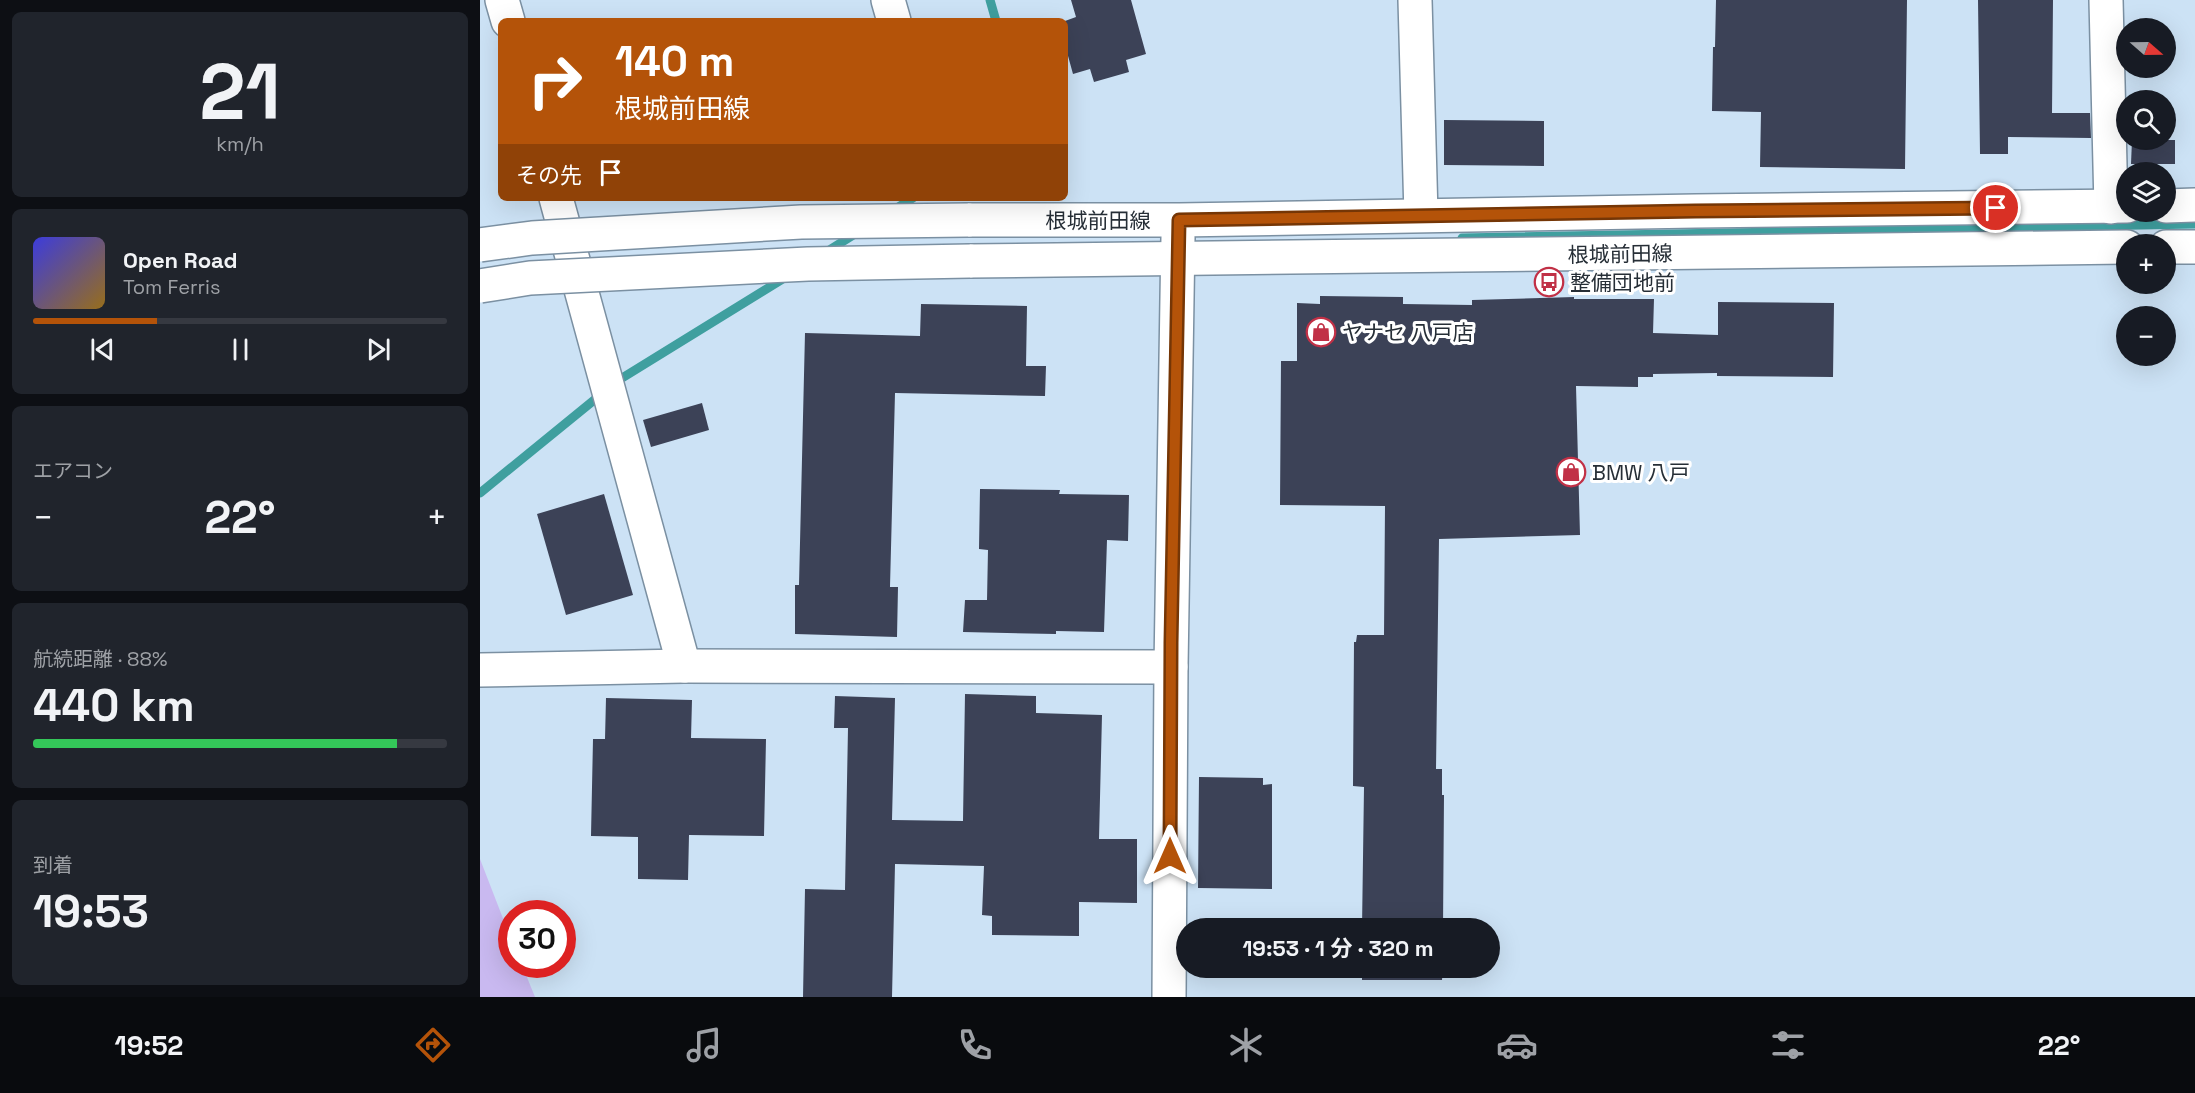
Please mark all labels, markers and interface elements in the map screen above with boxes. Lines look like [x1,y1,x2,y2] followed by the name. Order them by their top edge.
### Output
[2116,18,2176,78] north arrow
[2116,18,2176,366] map controls
[615,35,734,88] text: 140 m
[199,42,281,142] text: 21
[516,42,594,120] icon: right
[2116,90,2176,150] button: search
[615,91,750,126] text: 根城前田線
[216,131,264,157] text: km/h
[594,156,627,189] icon: arrive
[516,161,582,189] text: その先
[2116,162,2176,222] button: layers
[1970,182,2021,233] pin
[1979,191,2012,224] icon: arrive
[1046,207,1151,234] street label: 根城前田線
[2116,234,2176,294] button: +
[1567,240,1673,268] street label: 根城前田線
[123,246,238,274] text: Open Road
[1533,266,1565,298] bus stop icon: 整備団地前
[1570,269,1675,296] place label: 整備団地前
[123,274,221,300] text: Tom Ferris
[2116,306,2176,366] button: −
[1305,316,1337,348] shop icon: ヤナセ 八戸店
[1342,319,1473,346] place label: ヤナセ 八戸店
[86,333,119,366] icon: previous
[224,333,257,366] icon: pause
[362,333,395,366] icon: next
[1555,456,1587,488] shop icon: BMW 八戸
[33,458,113,484] text: エアコン
[1592,459,1690,486] place label: BMW 八戸
[204,489,276,546] text: 22°
[33,497,53,539] text: −
[427,497,447,539] text: +
[33,646,167,672] text: 航続距離 · 88%
[33,677,195,734] text: 440 km
[1138,824,1202,888] position arrow
[33,852,73,878] text: 到着
[33,883,149,940] text: 19:53
[498,900,576,978] speed limit sign: 30
[1242,934,1434,962] text: 19:53 · 1 分 · 320 m
[412,1024,454,1066] icon: directions
[683,1024,725,1066] icon: music
[954,1024,996,1066] icon: phone
[1225,1024,1267,1066] icon: climate
[1496,1024,1538,1066] icon: car
[1767,1024,1809,1066] icon: filters
[114,1028,183,1063] text: 19:52
[2038,1028,2080,1063] text: 22°

